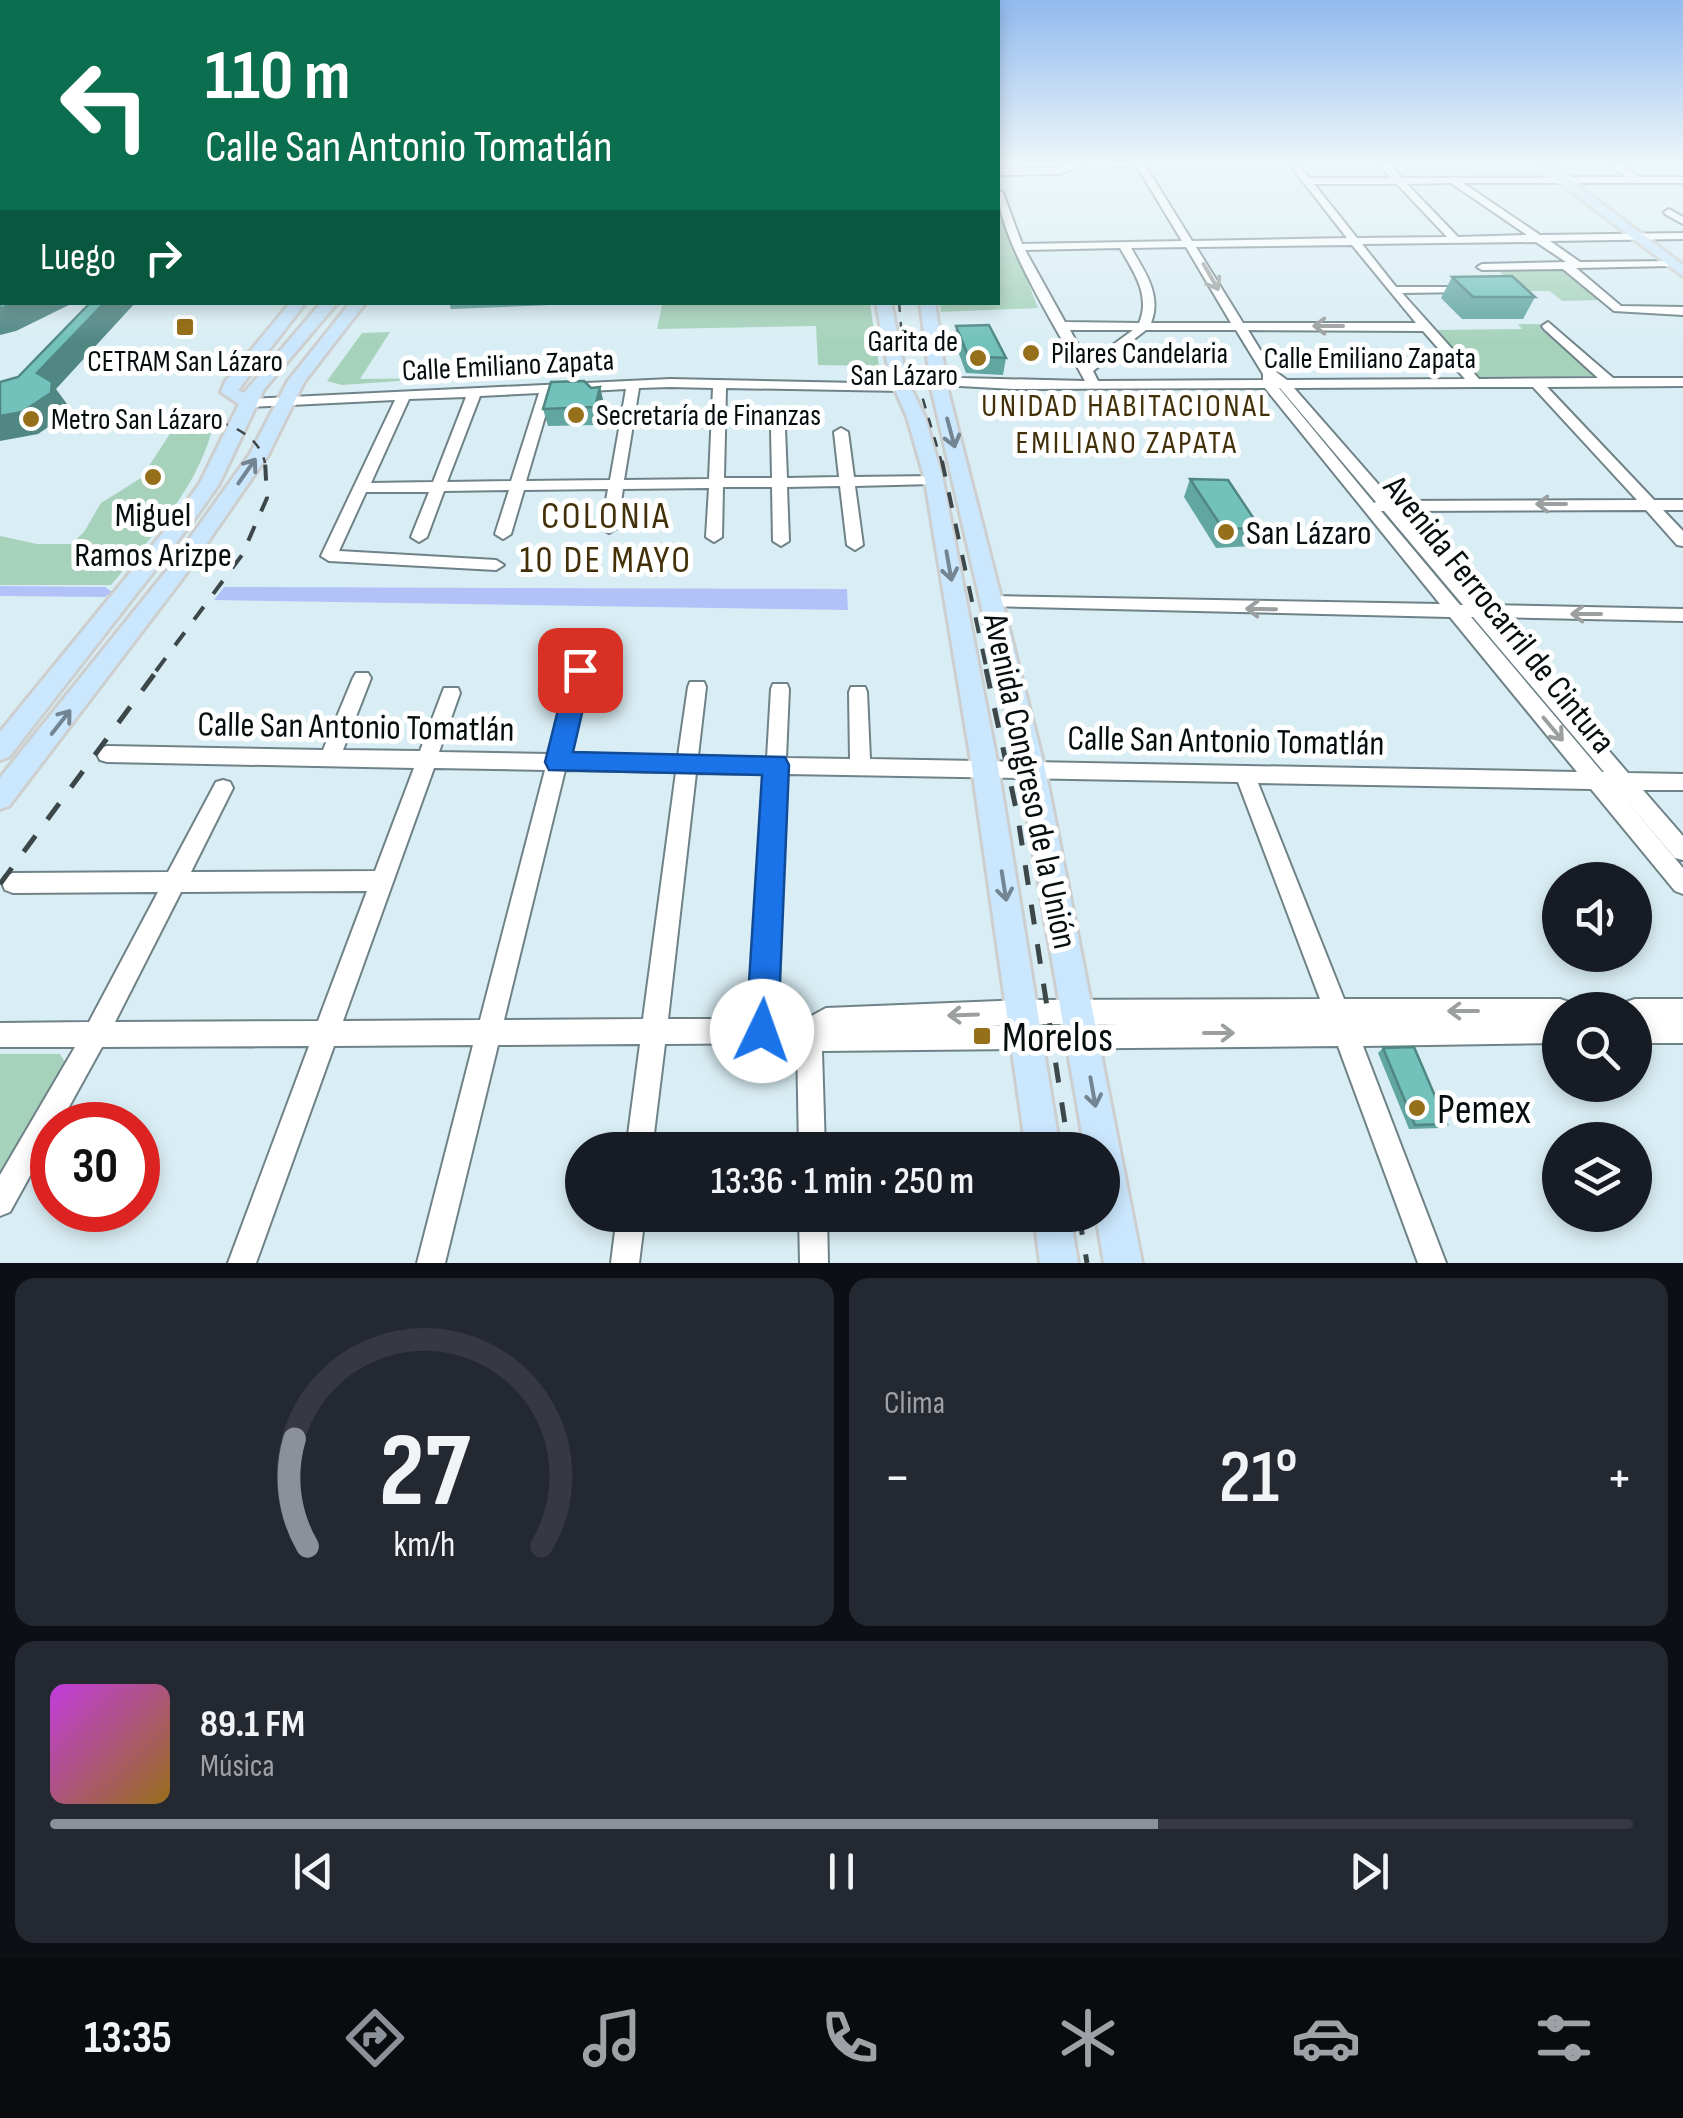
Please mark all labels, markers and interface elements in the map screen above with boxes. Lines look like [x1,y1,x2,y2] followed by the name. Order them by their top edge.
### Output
[205,35,351,119] text: 110 m
[40,40,170,170] icon: left
[205,120,612,175] text: Calle San Antonio Tomatlán
[136,230,191,285] icon: right
[40,235,116,280] text: Luego
[1201,263,1221,291] one-way arrow
[174,316,196,338] marker: CETRAM San Lázaro
[1312,316,1344,336] one-way arrow
[850,324,958,394] place label: Garita de San Lázaro
[1051,336,1228,372] place label: Pilares Candelaria
[1264,341,1476,377] street label: Calle Emiliano Zapata
[401,342,615,390] street label: Calle Emiliano Zapata
[1020,342,1042,364] marker: Pilares Candelaria
[87,344,283,380] place label: CETRAM San Lázaro
[967,347,989,369] marker: Garita de San Lázaro
[981,387,1273,463] district label: UNIDAD HABITACIONAL EMILIANO ZAPATA
[596,398,821,434] place label: Secretaría de Finanzas
[51,402,223,438] place label: Metro San Lázaro
[565,404,587,426] marker: Secretaría de Finanzas
[20,408,42,430] marker: Metro San Lázaro
[943,416,961,448] one-way arrow
[236,458,257,485] one-way arrow
[142,466,164,488] marker: Miguel Ramos Arizpe
[1373,467,1624,762] street label: Avenida Ferrocarril de Cintura
[74,494,232,577] place label: Miguel Ramos Arizpe
[520,494,692,583] district label: COLONIA 10 DE MAYO
[1535,494,1568,514] one-way arrow
[1246,512,1371,555] place label: San Lázaro
[1215,521,1237,543] marker: San Lázaro
[940,549,959,581] one-way arrow
[1245,600,1277,619] one-way arrow
[1570,605,1602,624] one-way arrow
[973,609,1086,953] street label: Avenida Congreso de la Unión
[538,628,623,713] pin
[553,643,608,698] icon: arrive
[197,703,515,752] street label: Calle San Antonio Tomatlán
[50,709,71,736] one-way arrow
[1542,716,1564,742] one-way arrow
[1067,717,1385,766] street label: Calle San Antonio Tomatlán
[1542,862,1652,1232] map controls
[1542,862,1652,972] button: sound
[995,869,1014,902] one-way arrow
[710,979,814,1083] position arrow
[1542,992,1652,1102] button: search
[1447,1002,1480,1020] one-way arrow
[947,1005,979,1024] one-way arrow
[1002,1013,1113,1064] place label: Morelos
[1202,1024,1235,1042] one-way arrow
[971,1025,993,1047] marker: Morelos
[1084,1076,1103,1108] one-way arrow
[1437,1085,1531,1136] place label: Pemex
[1406,1097,1428,1119] marker: Pemex
[30,1102,160,1232] speed limit sign: 30
[1542,1122,1652,1232] button: layers
[711,1159,974,1204] text: 13:36 · 1 min · 250 m
[884,1384,945,1423] text: Clima
[379,1410,471,1535] text: 27
[1219,1433,1298,1524] text: 21°
[884,1445,911,1512] text: −
[1606,1445,1633,1512] text: +
[394,1524,455,1567] text: km/h
[200,1702,305,1747] text: 89.1 FM
[200,1747,275,1786] text: Música
[286,1844,341,1899] icon: previous
[814,1844,869,1899] icon: pause
[1342,1844,1397,1899] icon: next
[340,2003,410,2073] icon: directions
[577,2003,647,2073] icon: music
[815,2003,885,2073] icon: phone
[1053,2003,1123,2073] icon: climate
[1291,2003,1361,2073] icon: car
[1529,2003,1599,2073] icon: filters
[84,2011,172,2066] text: 13:35

